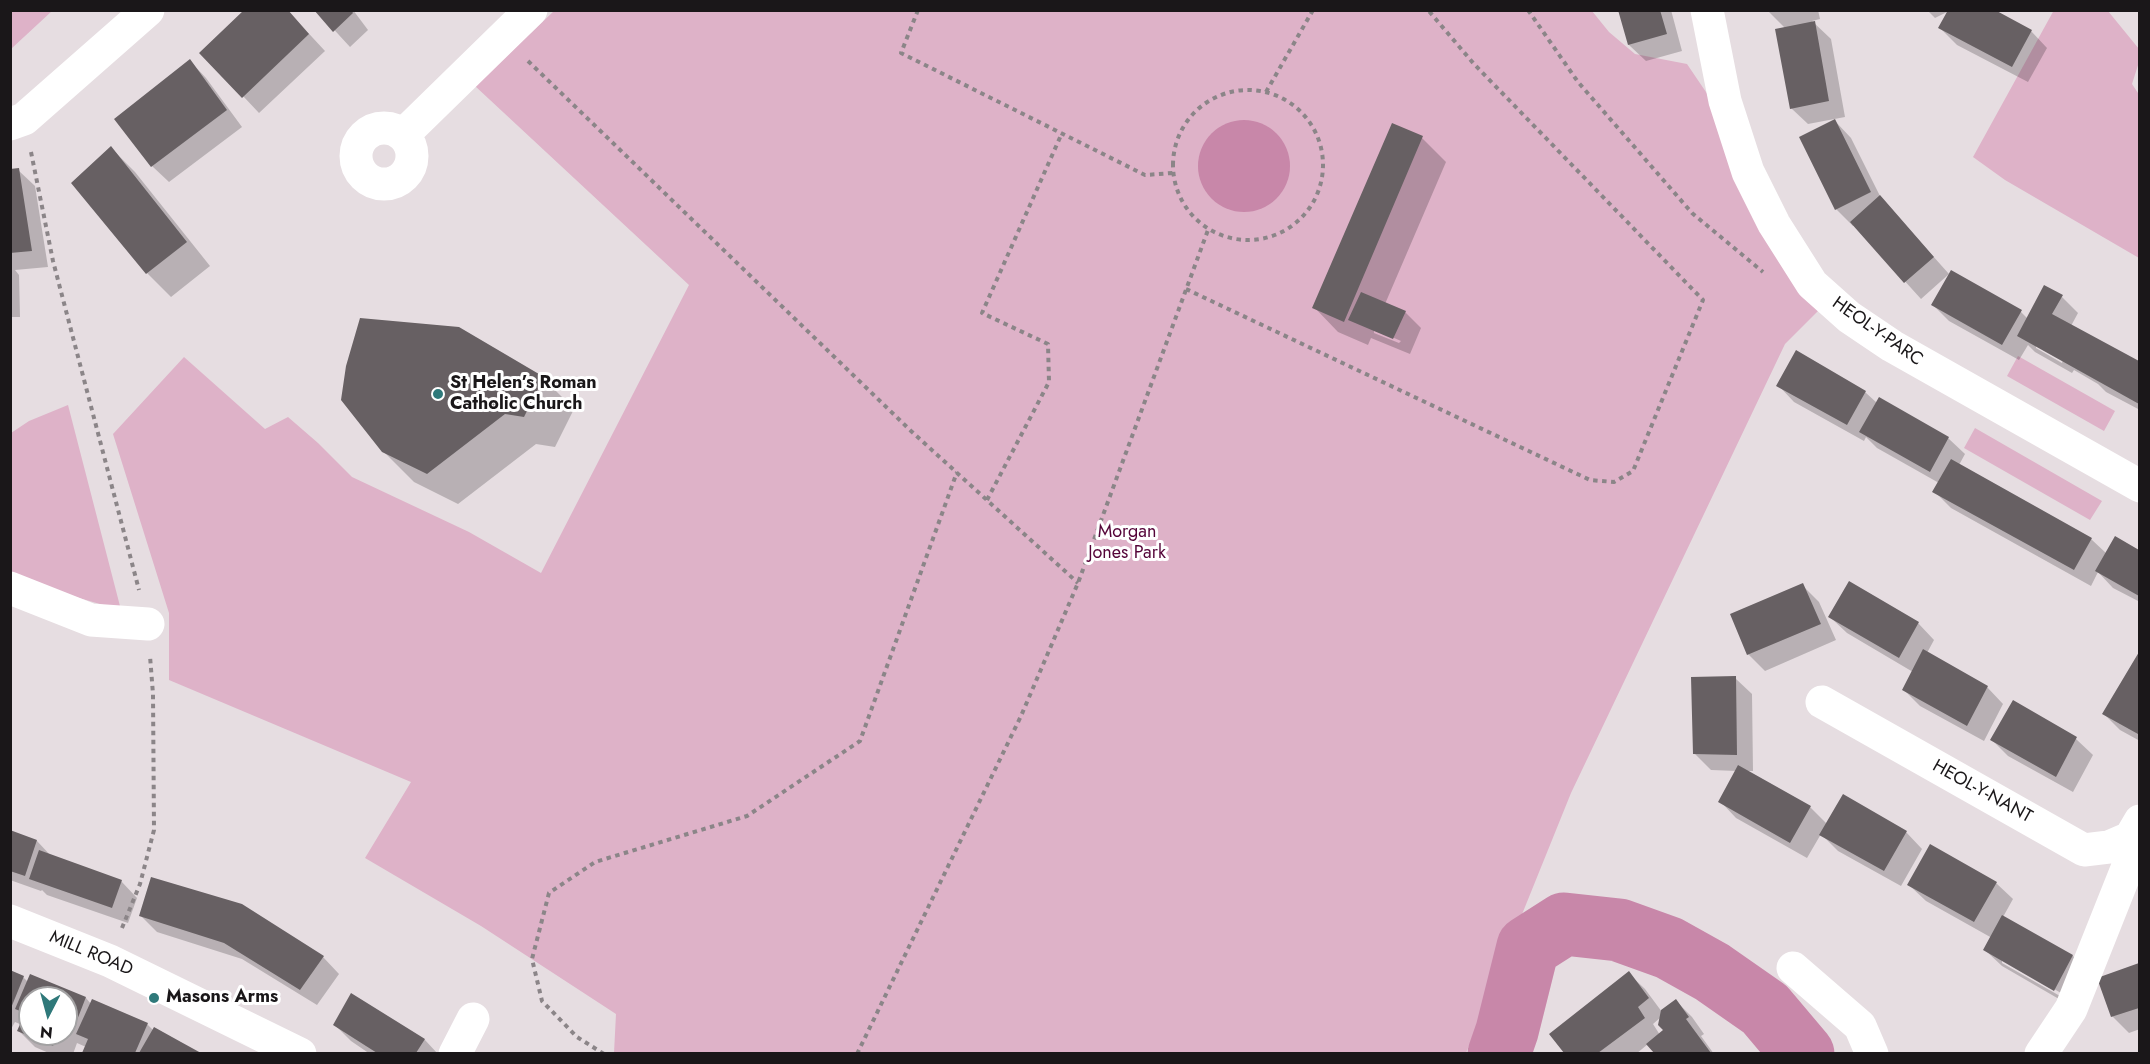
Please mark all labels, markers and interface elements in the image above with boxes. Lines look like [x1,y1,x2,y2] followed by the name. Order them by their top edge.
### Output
[1828,293,1926,371] street label: HEOL-Y-PARC
[450,373,597,416] place label: St Helen’s Roman Catholic Church
[431,387,445,401] marker: St Helen’s Roman Catholic Church
[1088,522,1166,564] park label: Morgan Jones Park
[1928,756,2036,828] street label: HEOL-Y-NANT
[46,927,136,981] street label: MILL ROAD
[18,986,78,1046] north arrow
[166,987,278,1009] place label: Masons Arms
[147,991,161,1005] marker: Masons Arms
[39,1020,54,1045] text: N

